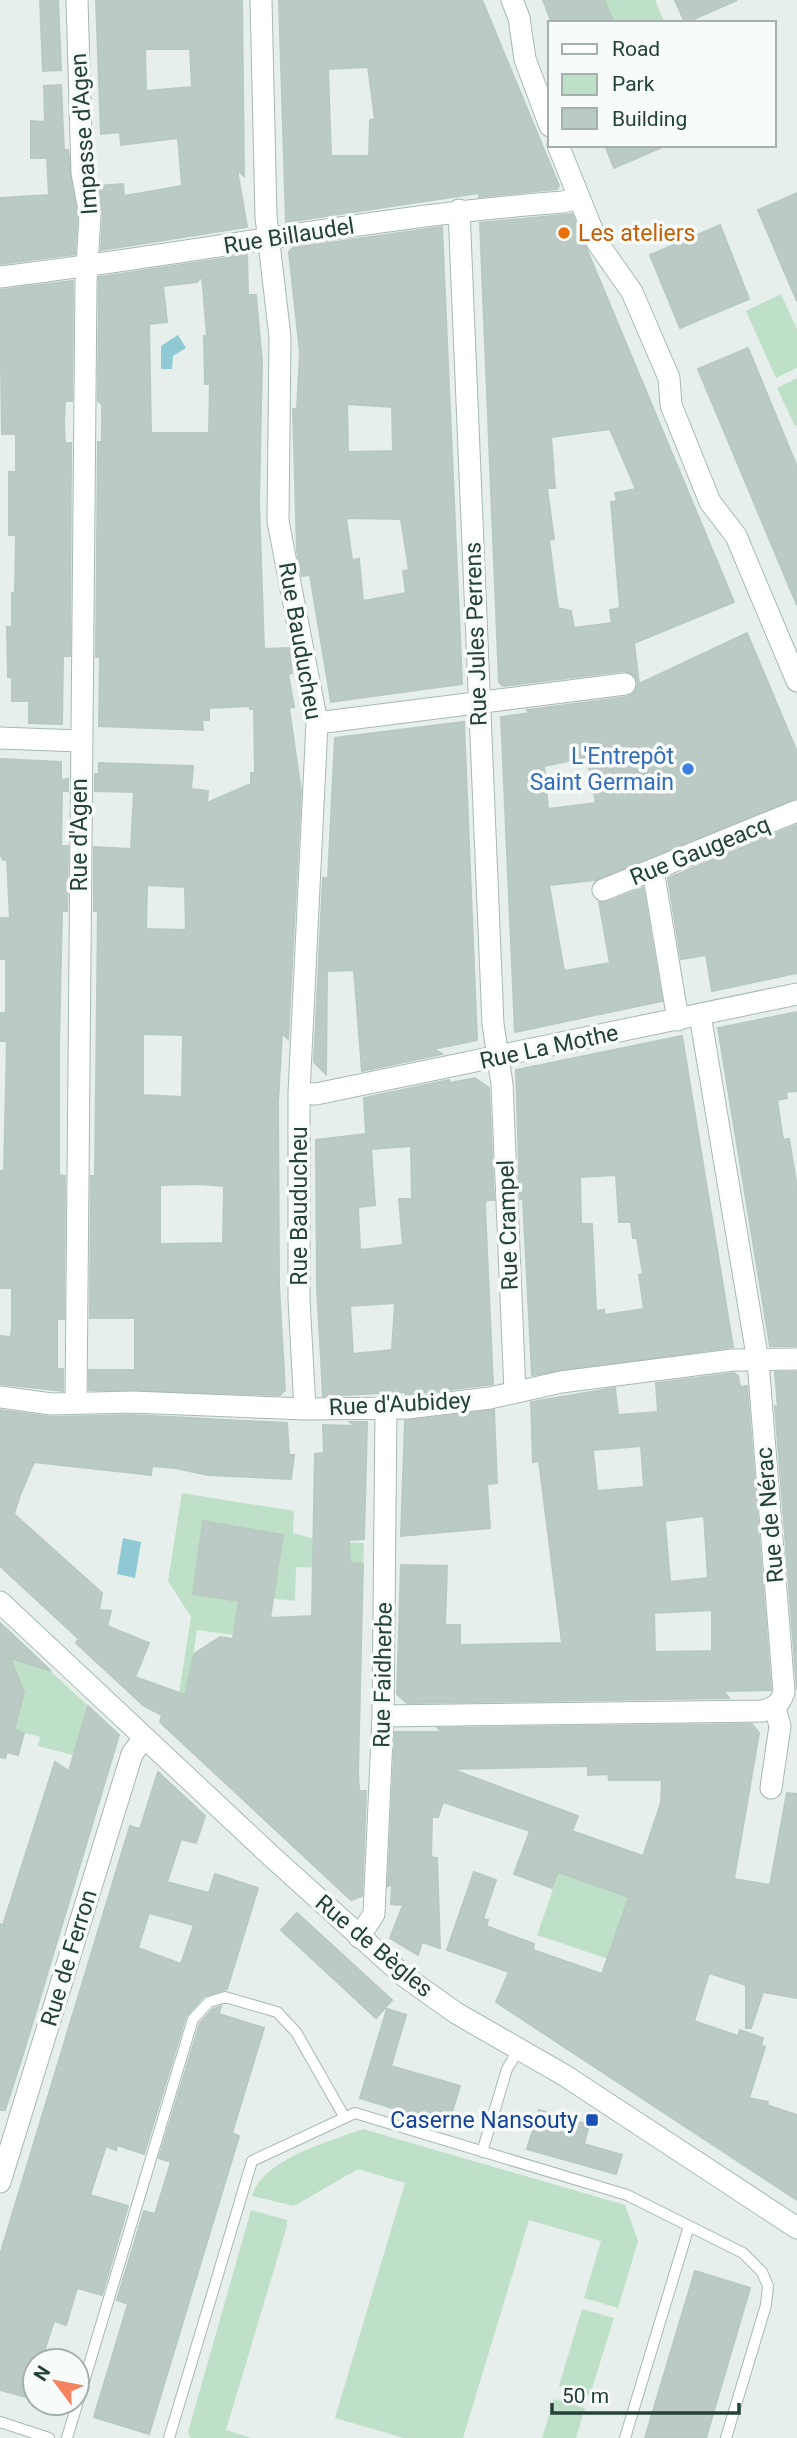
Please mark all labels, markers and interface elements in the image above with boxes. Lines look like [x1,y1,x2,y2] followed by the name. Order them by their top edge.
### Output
[548,21,776,147] legend
[612,37,660,61] text: Road
[65,52,103,216] street label: Impasse d'Agen
[612,72,655,96] text: Park
[612,107,687,131] text: Building
[222,212,356,260] street label: Rue Billaudel
[578,220,695,247] place label: Les ateliers
[556,225,572,241] marker: Les ateliers
[459,541,493,727] street label: Rue Jules Perrens
[273,560,327,722] street label: Rue Bauducheu
[530,743,674,796] place label: L'Entrepôt Saint Germain
[680,761,696,777] marker: L'Entrepôt Saint Germain
[66,778,93,892] street label: Rue d'Agen
[626,811,774,891] street label: Rue Gaugeacq
[477,1019,621,1075] street label: Rue La Mothe
[286,1126,313,1286] street label: Rue Bauducheu
[492,1159,524,1291] street label: Rue Crampel
[328,1387,472,1421] street label: Rue d'Aubidey
[751,1446,789,1584] street label: Rue de Nérac
[368,1602,398,1748] street label: Rue Faidherbe
[35,1886,103,2030] street label: Rue de Ferron
[310,1889,438,2003] street label: Rue de Bègles
[390,2107,578,2134] place label: Caserne Nansouty
[584,2112,600,2128] marker: Caserne Nansouty
[21,2347,91,2417] north arrow
[29,2361,55,2385] text: N
[552,2372,739,2416] scale bar
[562,2384,609,2408] text: 50 m

